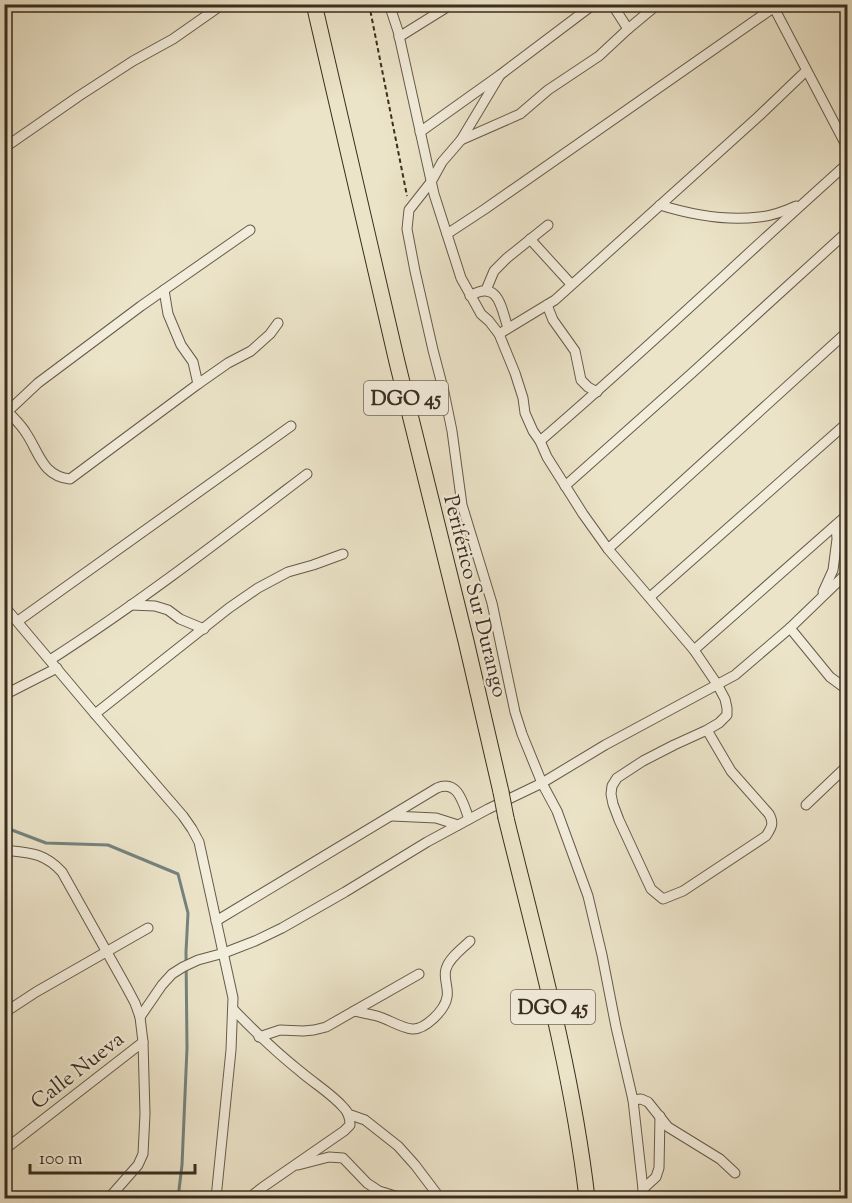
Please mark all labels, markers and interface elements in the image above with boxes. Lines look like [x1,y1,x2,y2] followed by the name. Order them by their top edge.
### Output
[364,381,448,415] road number: DGO 45
[434,492,514,701] street label: Periférico Sur Durango
[511,990,595,1024] road number: DGO 45
[25,1025,131,1118] street label: Calle Nueva
[30,1137,195,1175] scale bar
[39,1147,83,1173] text: 100 m

